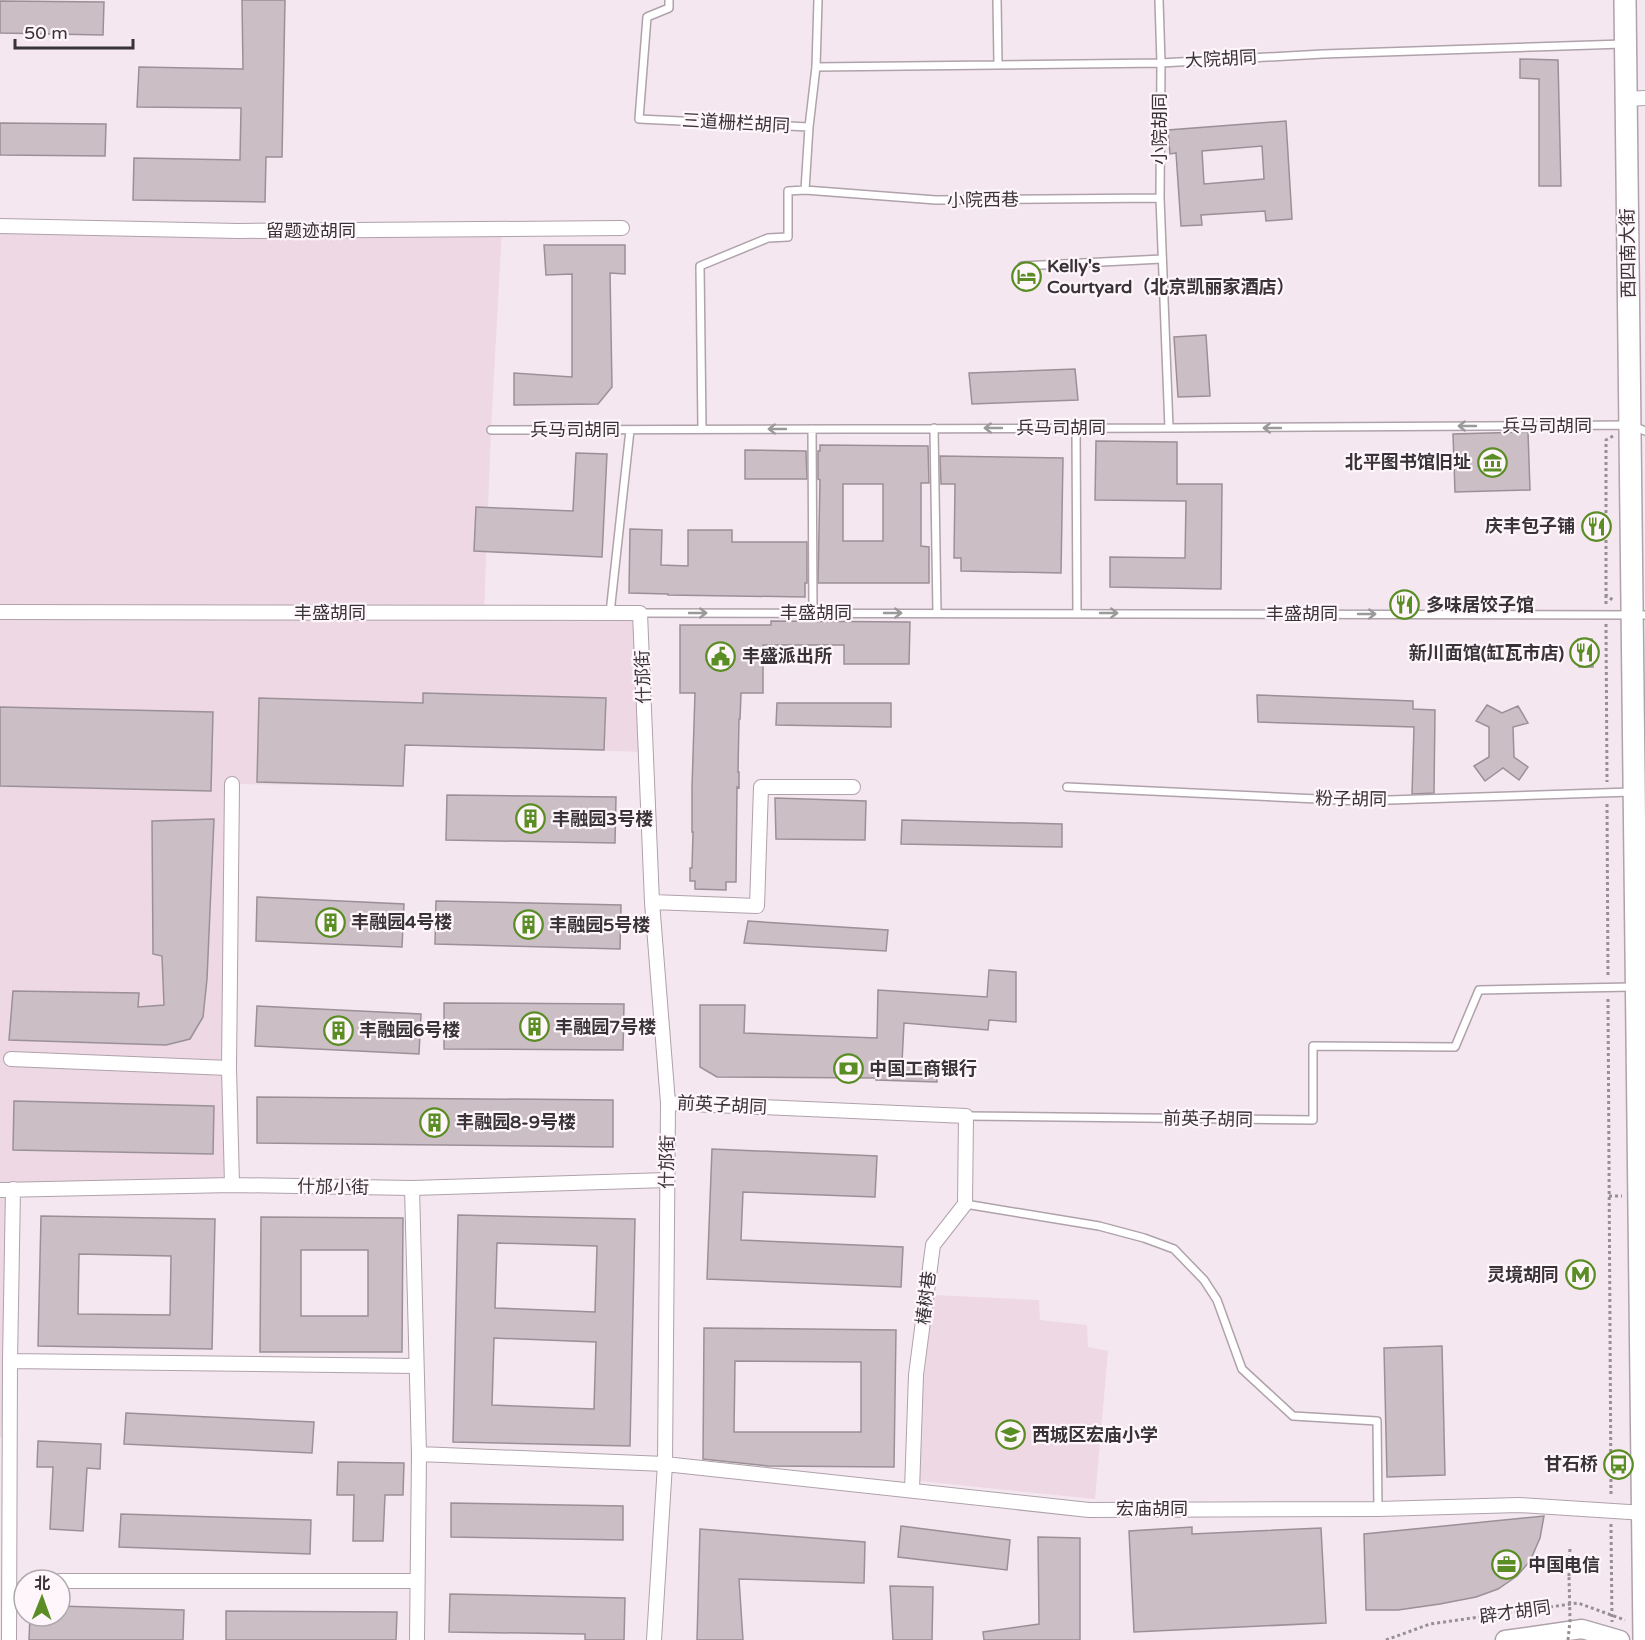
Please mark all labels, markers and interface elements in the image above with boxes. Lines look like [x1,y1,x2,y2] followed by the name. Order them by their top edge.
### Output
[15,12,134,50] scale bar
[24,22,68,44] text: 50 m
[1184,46,1258,72] street label: 大院胡同
[1149,93,1171,165] street label: 小院胡同
[681,109,791,137] street label: 三道栅栏胡同
[947,188,1019,212] street label: 小院西巷
[1616,208,1640,298] street label: 西四南大街
[266,220,356,242] street label: 留题迹胡同
[1047,255,1294,298] place label: Kelly's Courtyard（北京凯丽家酒店）
[1010,260,1042,292] hotel icon: Kelly's Courtyard（北京凯丽家酒店）
[1502,415,1592,437] street label: 兵马司胡同
[1016,417,1106,439] street label: 兵马司胡同
[530,419,620,441] street label: 兵马司胡同
[1458,420,1478,432] one-way arrow
[984,422,1004,434] one-way arrow
[1263,422,1283,434] one-way arrow
[768,423,788,435] one-way arrow
[1476,446,1508,478] museum icon: 北平图书馆旧址
[1345,451,1471,473] place label: 北平图书馆旧址
[1580,510,1612,542] restaurant icon: 庆丰包子铺
[1485,515,1575,537] place label: 庆丰包子铺
[1389,589,1421,621] restaurant icon: 多味居饺子馆
[1426,594,1534,616] place label: 多味居饺子馆
[294,602,366,624] street label: 丰盛胡同
[780,602,852,624] street label: 丰盛胡同
[1266,603,1338,625] street label: 丰盛胡同
[688,607,708,619] one-way arrow
[883,607,903,619] one-way arrow
[1099,607,1119,619] one-way arrow
[1357,608,1377,620] one-way arrow
[1569,637,1601,669] restaurant icon: 新川面馆(缸瓦市店)
[705,640,737,672] public building icon: 丰盛派出所
[1409,642,1564,664] place label: 新川面馆(缸瓦市店)
[742,645,832,667] place label: 丰盛派出所
[631,650,655,704] street label: 什邡街
[1315,787,1387,811] street label: 粉子胡同
[515,803,547,835] building icon: 丰融园3号楼
[552,808,653,830] place label: 丰融园3号楼
[314,906,346,938] building icon: 丰融园4号楼
[512,909,544,941] building icon: 丰融园5号楼
[351,911,452,933] place label: 丰融园4号楼
[549,914,650,936] place label: 丰融园5号楼
[518,1011,550,1043] building icon: 丰融园7号楼
[322,1014,354,1046] building icon: 丰融园6号楼
[555,1016,656,1038] place label: 丰融园7号楼
[359,1019,460,1041] place label: 丰融园6号楼
[832,1053,864,1085] bank icon: 中国工商银行
[869,1058,977,1080] place label: 中国工商银行
[676,1092,768,1118] street label: 前英子胡同
[419,1106,451,1138] building icon: 丰融园8-9号楼
[1163,1107,1253,1131] street label: 前英子胡同
[456,1111,576,1133] place label: 丰融园8-9号楼
[656,1135,678,1189] street label: 什邡街
[297,1175,369,1199] street label: 什邡小街
[1564,1259,1596,1291] metro station icon: 灵境胡同
[1487,1264,1559,1286] place label: 灵境胡同
[912,1270,940,1326] street label: 椿树巷
[995,1419,1027,1451] school or university icon: 西城区宏庙小学
[1032,1424,1158,1446] place label: 西城区宏庙小学
[1603,1448,1635,1480] bus stop icon: 甘石桥
[1544,1453,1598,1475] place label: 甘石桥
[1116,1498,1188,1520] street label: 宏庙胡同
[1491,1549,1523,1581] office icon: 中国电信
[1528,1554,1600,1576] place label: 中国电信
[12,1568,72,1628] north arrow
[34,1574,50,1594] text: 北
[1478,1596,1552,1628] street label: 辟才胡同

